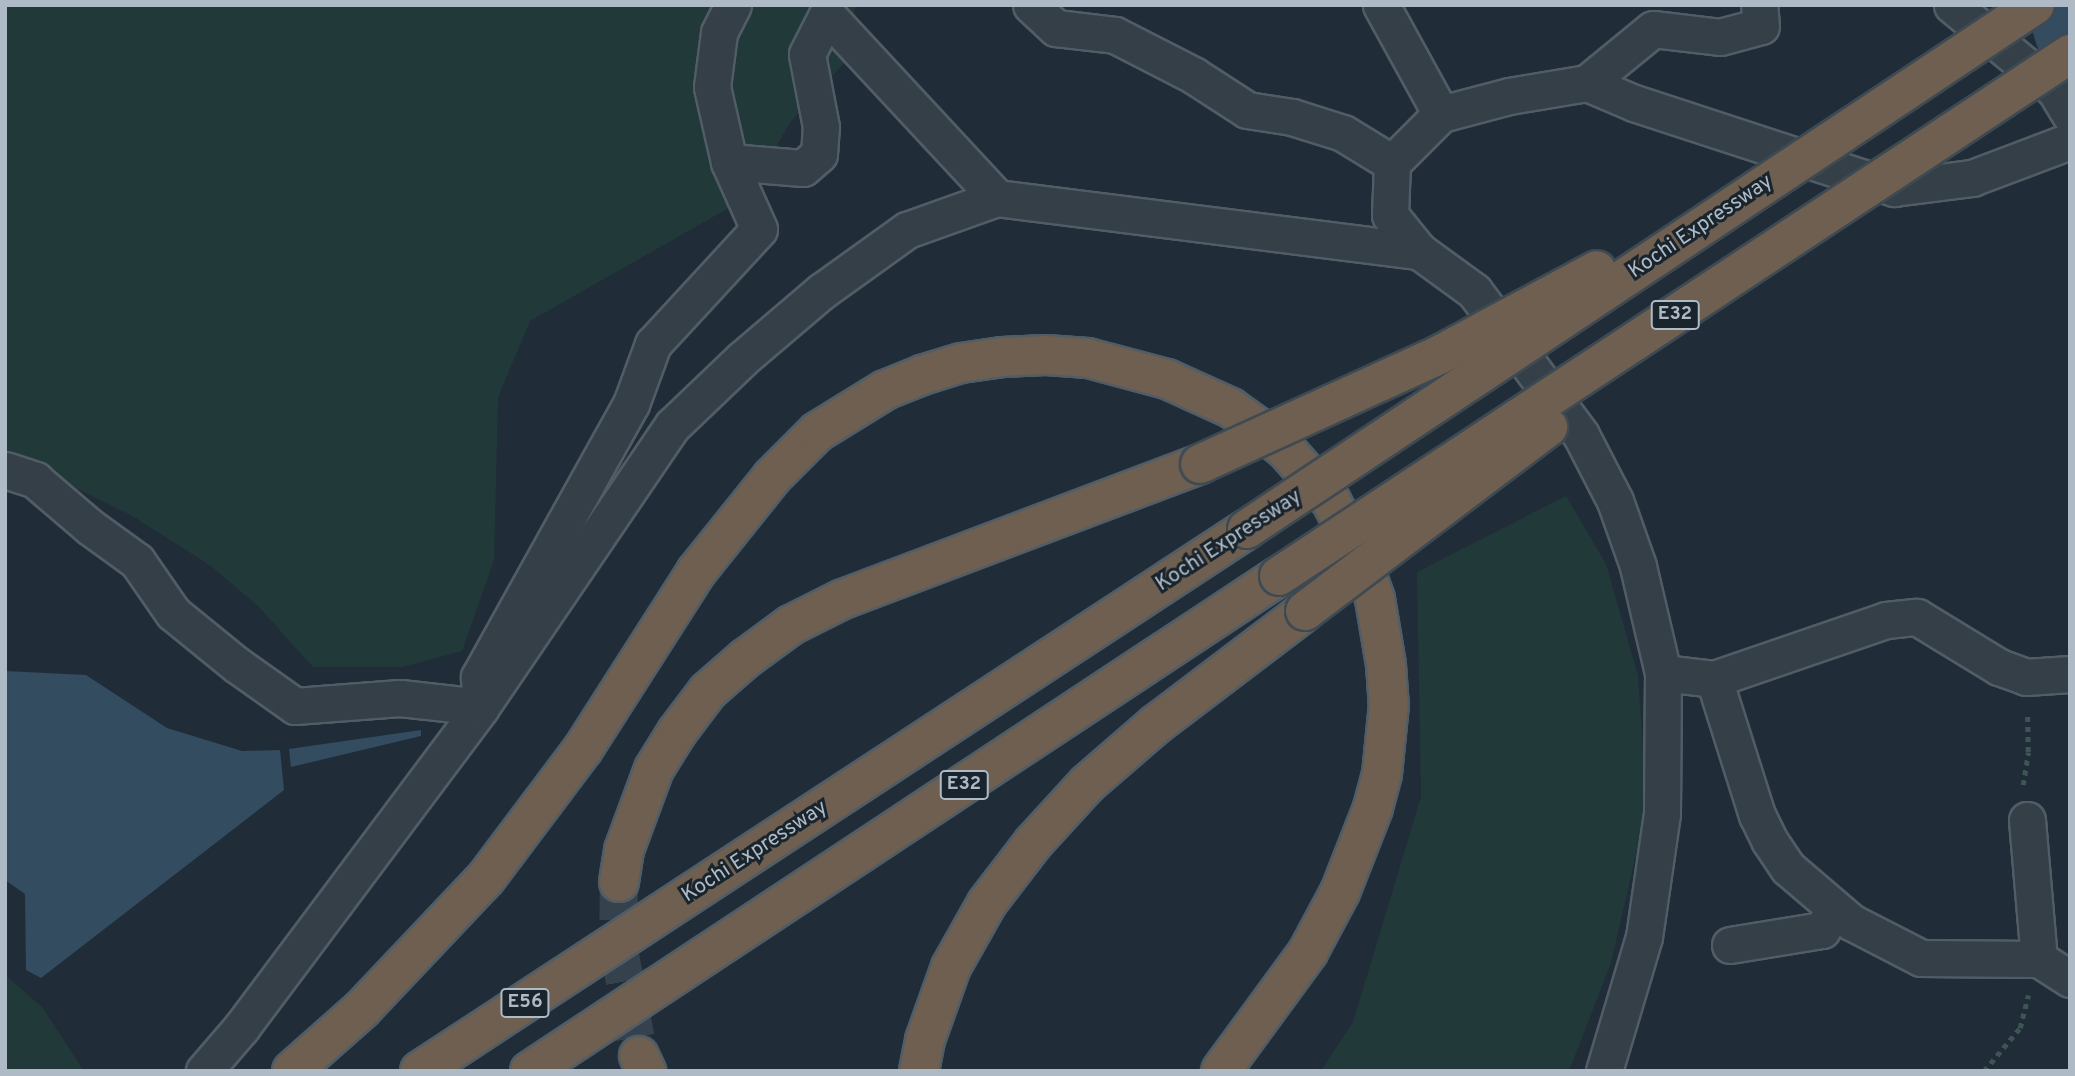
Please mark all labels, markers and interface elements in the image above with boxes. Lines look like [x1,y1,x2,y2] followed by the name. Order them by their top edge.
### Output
[1624,169,1778,285] street label: Kochi Expressway
[1650,300,1700,330] road number: E32
[1151,485,1307,597] street label: Kochi Expressway
[940,770,988,800] road number: E32
[677,796,833,908] street label: Kochi Expressway
[499,987,551,1018] road number: E56

